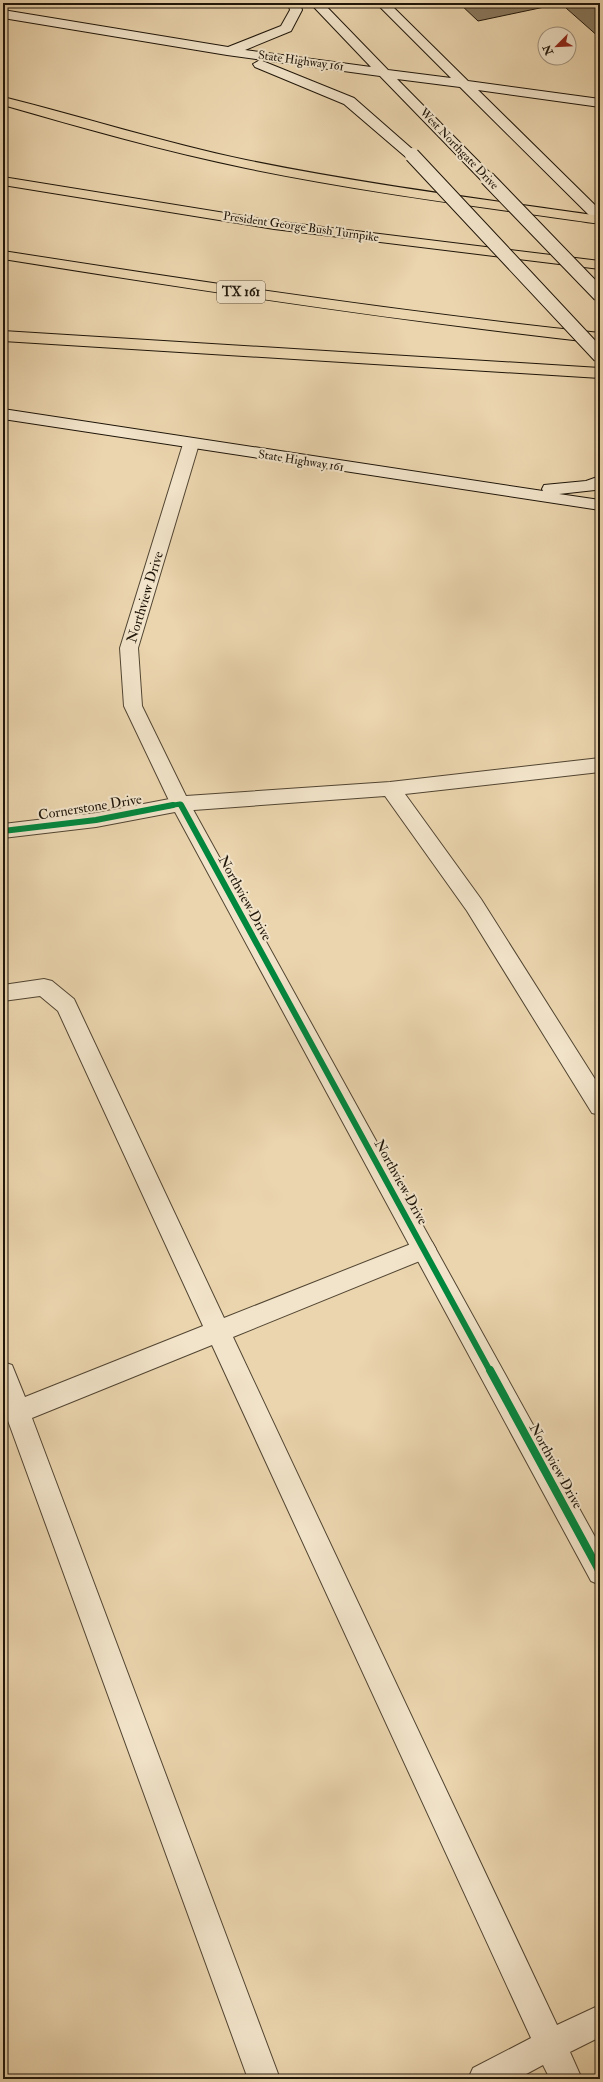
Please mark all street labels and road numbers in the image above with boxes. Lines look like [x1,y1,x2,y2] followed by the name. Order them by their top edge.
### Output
[257,48,345,74] street label: State Highway 161
[416,104,502,193] street label: West Northgate Drive
[222,209,380,245] street label: President George Bush Turnpike
[217,281,265,303] road number: TX 161
[257,447,345,475] street label: State Highway 161
[123,549,167,645] street label: Northview Drive
[37,790,143,824] street label: Cornerstone Drive
[215,852,276,944] street label: Northview Drive
[371,1136,432,1228] street label: Northview Drive
[526,1420,587,1512] street label: Northview Drive

